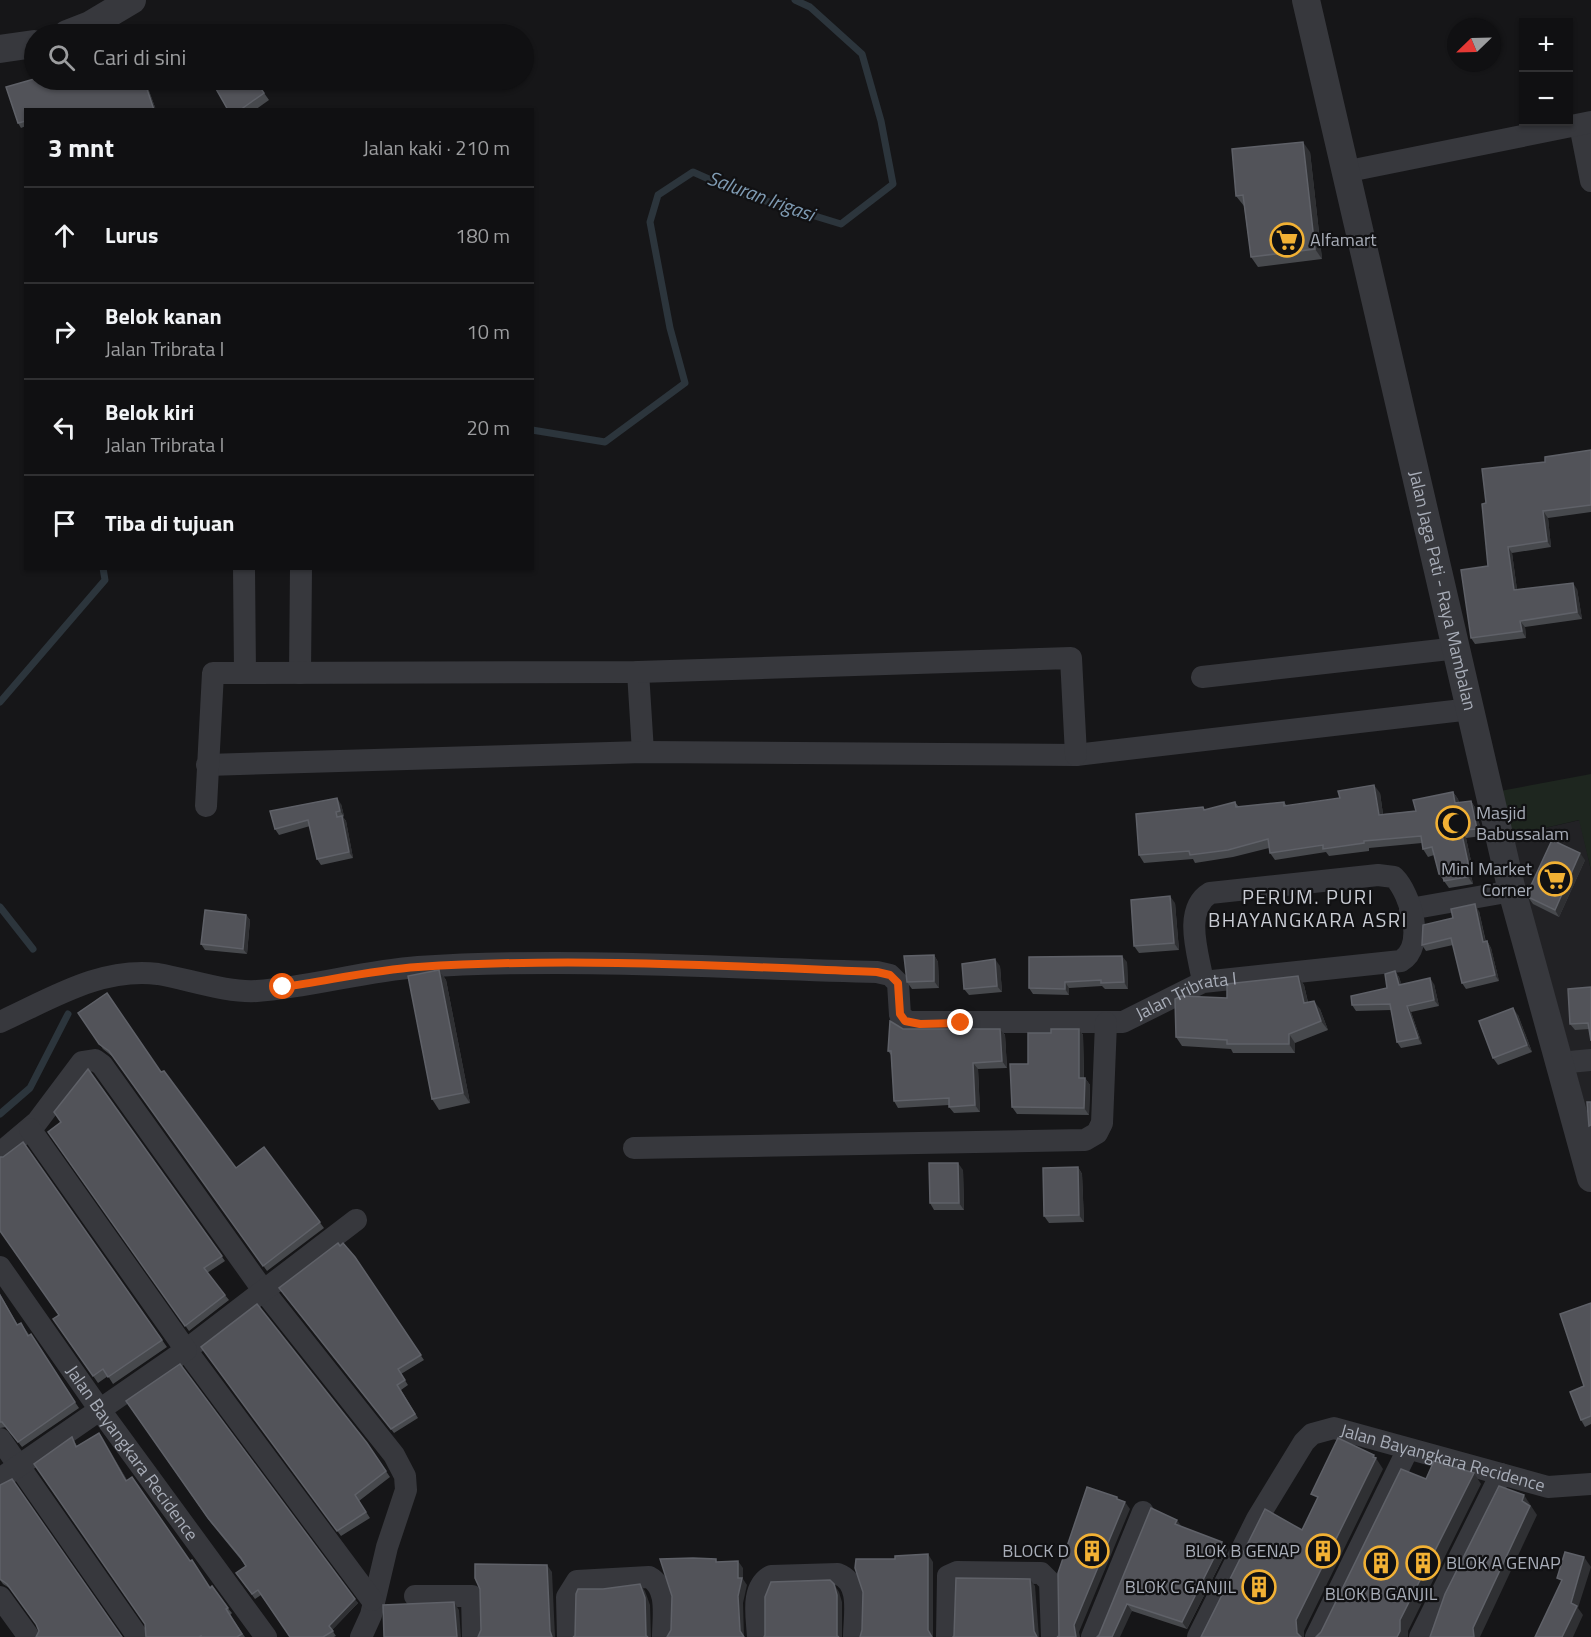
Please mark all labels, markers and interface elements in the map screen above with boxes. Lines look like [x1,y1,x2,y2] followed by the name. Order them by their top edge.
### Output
[1447,18,1501,72] north arrow
[1519,18,1573,126] map controls
[1519,18,1573,72] button: +
[24,24,534,90] search box
[93,40,186,74] text: Cari di sini
[45,41,78,74] icon: search
[1519,72,1573,126] button: −
[48,128,114,167] text: 3 mnt
[363,132,510,163] text: Jalan kaki · 210 m
[703,162,822,230] water label: Saluran Irigasi
[105,218,158,252] text: Lurus
[48,219,81,252] icon: ahead
[455,220,510,251] text: 180 m
[1269,222,1305,258] supermarket icon: Alfamart
[1310,226,1377,253] place label: Alfamart
[105,299,222,333] text: Belok kanan
[48,315,81,348] icon: right
[466,316,510,347] text: 10 m
[105,333,225,364] text: Jalan Tribrata I
[105,395,194,429] text: Belok kiri
[48,411,81,444] icon: left
[466,412,510,443] text: 20 m
[105,429,225,460] text: Jalan Tribrata I
[1402,468,1484,713] street label: Jalan Jaga Pati - Raya Mambalan
[105,506,234,540] text: Tiba di tujuan
[48,507,81,540] icon: arrive
[1476,799,1569,847] place label: Masjid Babussalam
[1435,805,1471,841] mosque icon: Masjid Babussalam
[1441,855,1533,903] place label: Minl Market Corner
[1537,861,1573,897] supermarket icon: Minl Market Corner
[1208,881,1408,935] district label: PERUM. PURI BHAYANGKARA ASRI
[1131,965,1238,1027] street label: Jalan Tribrata I
[269,973,295,999] route start
[947,1009,973,1035] route end
[59,1359,205,1546] street label: Jalan Bayangkara Recidence
[1337,1416,1548,1499] street label: Jalan Bayangkara Recidence
[1074,1533,1110,1569] building icon: BLOCK D
[1305,1533,1341,1569] building icon: BLOK B GENAP
[1002,1537,1069,1564] place label: BLOCK D
[1185,1537,1300,1564] place label: BLOK B GENAP
[1363,1545,1399,1581] building icon: BLOK B GANJIL
[1405,1545,1441,1581] building icon: BLOK A GENAP
[1446,1549,1561,1576] place label: BLOK A GENAP
[1241,1569,1277,1605] building icon: BLOK C GANJIL
[1125,1573,1236,1600] place label: BLOK C GANJIL
[1325,1580,1438,1607] place label: BLOK B GANJIL

